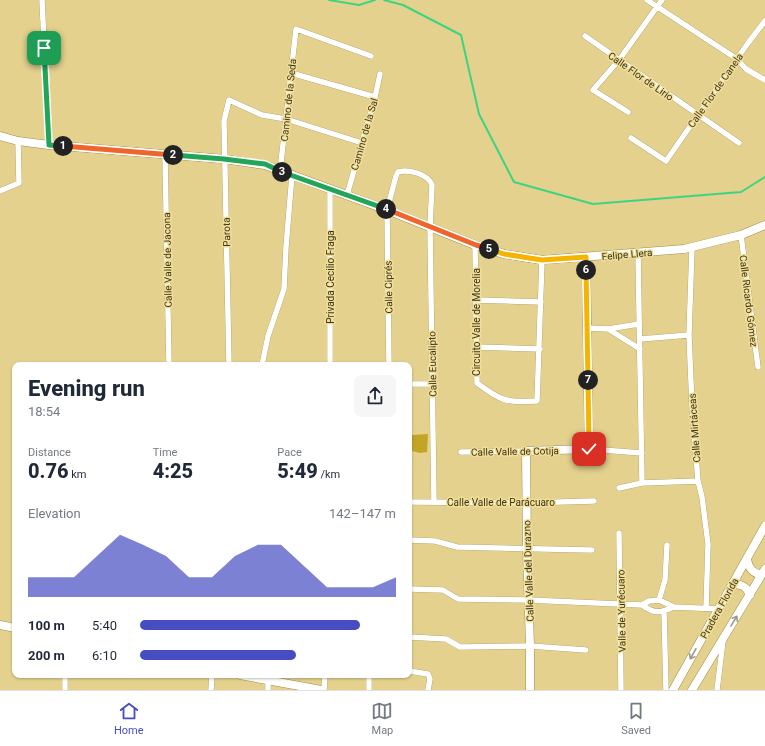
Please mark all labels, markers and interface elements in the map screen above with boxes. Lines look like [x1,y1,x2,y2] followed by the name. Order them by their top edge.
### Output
[27,31,61,65] pin
[33,37,55,59] icon: arrive
[606,50,676,103] street label: Calle Flor de Lirio
[686,51,745,130] street label: Calle Flor de Canela
[279,58,298,142] street label: Camino de la Seda
[349,97,380,171] street label: Camino de la Sal
[53,136,73,156] pin: 1
[60,139,66,152] text: 1
[163,145,183,165] pin: 2
[170,148,176,161] text: 2
[272,162,292,182] pin: 3
[279,165,285,178] text: 3
[376,199,396,219] pin: 4
[383,202,389,215] text: 4
[161,212,174,308] street label: Calle Valle de Jacona
[221,217,232,247] street label: Parota
[325,230,336,324] street label: Privada Cecilio Fraga
[479,239,499,259] pin: 5
[486,242,492,255] text: 5
[601,247,653,262] street label: Felipe Llera
[737,254,760,348] street label: Calle Ricardo Gómez
[383,260,394,314] street label: Calle Ciprés
[576,260,596,280] pin: 6
[583,263,589,276] text: 6
[471,268,482,376] street label: Circuito Valle de Morelia
[426,331,439,397] street label: Calle Eucalipto
[578,370,598,390] pin: 7
[585,373,591,386] text: 7
[354,375,396,417] button: share
[28,376,145,401] text: Evening run
[687,393,702,463] street label: Calle Mirtáceas
[28,404,60,419] text: 18:54
[572,432,606,466] pin
[578,438,600,460] icon: check
[471,445,559,458] street label: Calle Valle de Cotija
[28,446,71,459] text: Distance
[153,446,177,459] text: Time
[277,446,302,459] text: Pace
[28,459,69,483] text: 0.76
[153,459,193,483] text: 4:25
[277,459,318,483] text: 5:49
[69,468,86,481] text: km
[318,468,340,481] text: /km
[447,497,555,508] street label: Calle Valle de Parácuaro
[28,506,81,521] text: Elevation
[329,506,396,521] text: 142–147 m
[521,520,536,622] street label: Calle Valle del Durazno
[615,569,628,652] street label: Valle de Yurécuaro
[698,576,741,640] street label: Pradera Florida
[731,615,739,627] one-way arrow
[28,618,65,633] text: 100 m
[92,618,117,633] text: 5:40
[28,648,65,663] text: 200 m
[92,648,117,663] text: 6:10
[689,648,697,660] one-way arrow
[114,700,144,737] tab: Home
[371,700,393,737] tab: Map
[621,700,651,737] tab: Saved

